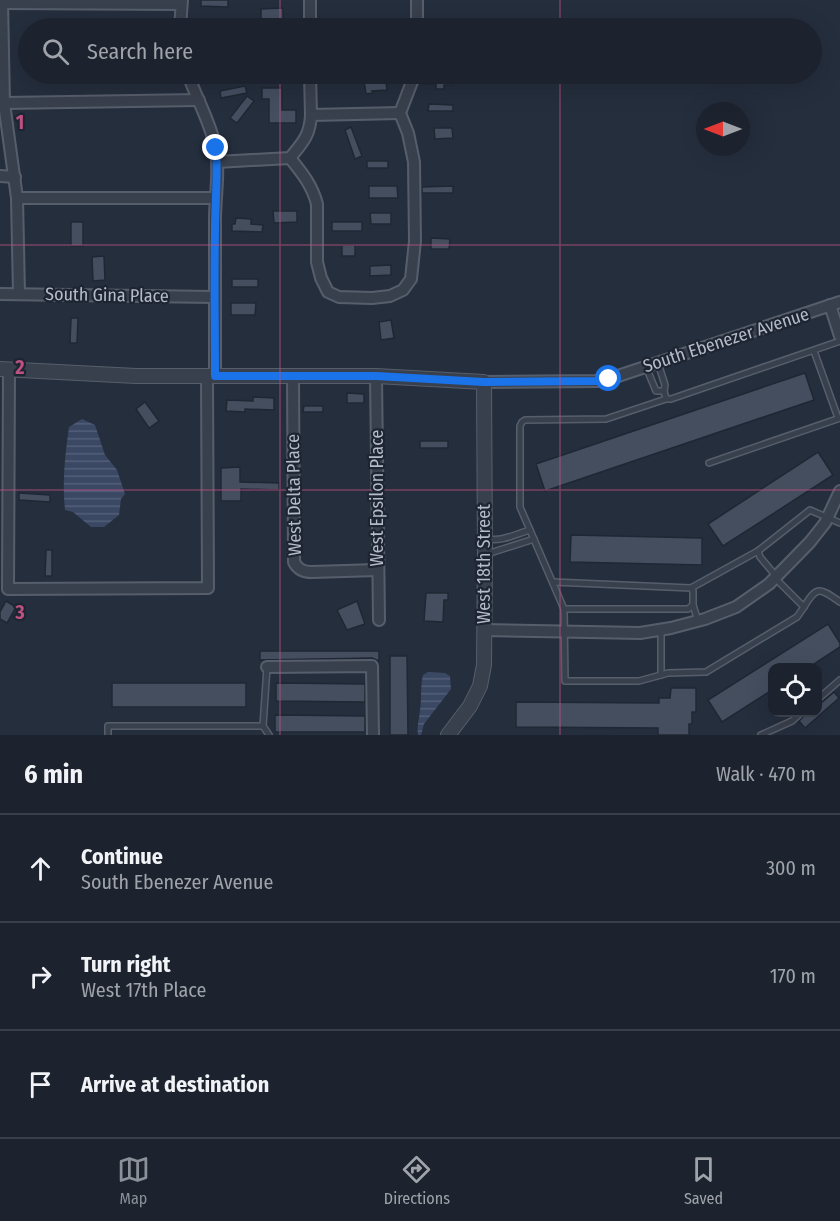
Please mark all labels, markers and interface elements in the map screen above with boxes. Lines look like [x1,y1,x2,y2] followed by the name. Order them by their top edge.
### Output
[18,18,822,84] search box
[39,35,72,68] icon: search
[87,38,193,65] text: Search here
[696,102,750,156] north arrow
[16,110,24,134] text: 1
[202,134,228,160] route end
[45,283,169,307] street label: South Gina Place
[640,303,812,377] street label: South Ebenezer Avenue
[14,355,25,379] text: 2
[595,365,621,391] route start
[366,429,388,566] street label: West Epsilon Place
[282,434,306,556] street label: West Delta Place
[473,504,495,624] street label: West 18th Street
[14,600,25,624] text: 3
[768,663,822,717] map controls
[768,663,822,717] button: locate
[24,759,83,790] text: 6 min
[716,762,816,786] text: Walk · 470 m
[81,843,163,870] text: Continue
[24,852,57,885] icon: ahead
[766,856,816,880] text: 300 m
[81,870,273,894] text: South Ebenezer Avenue
[81,951,170,978] text: Turn right
[24,960,57,993] icon: right
[770,964,816,988] text: 170 m
[81,978,206,1002] text: West 17th Place
[24,1068,57,1101] icon: arrive
[81,1071,269,1098] text: Arrive at destination
[117,1153,150,1208] tab: Map
[384,1153,450,1208] tab: Directions
[684,1153,723,1208] tab: Saved

